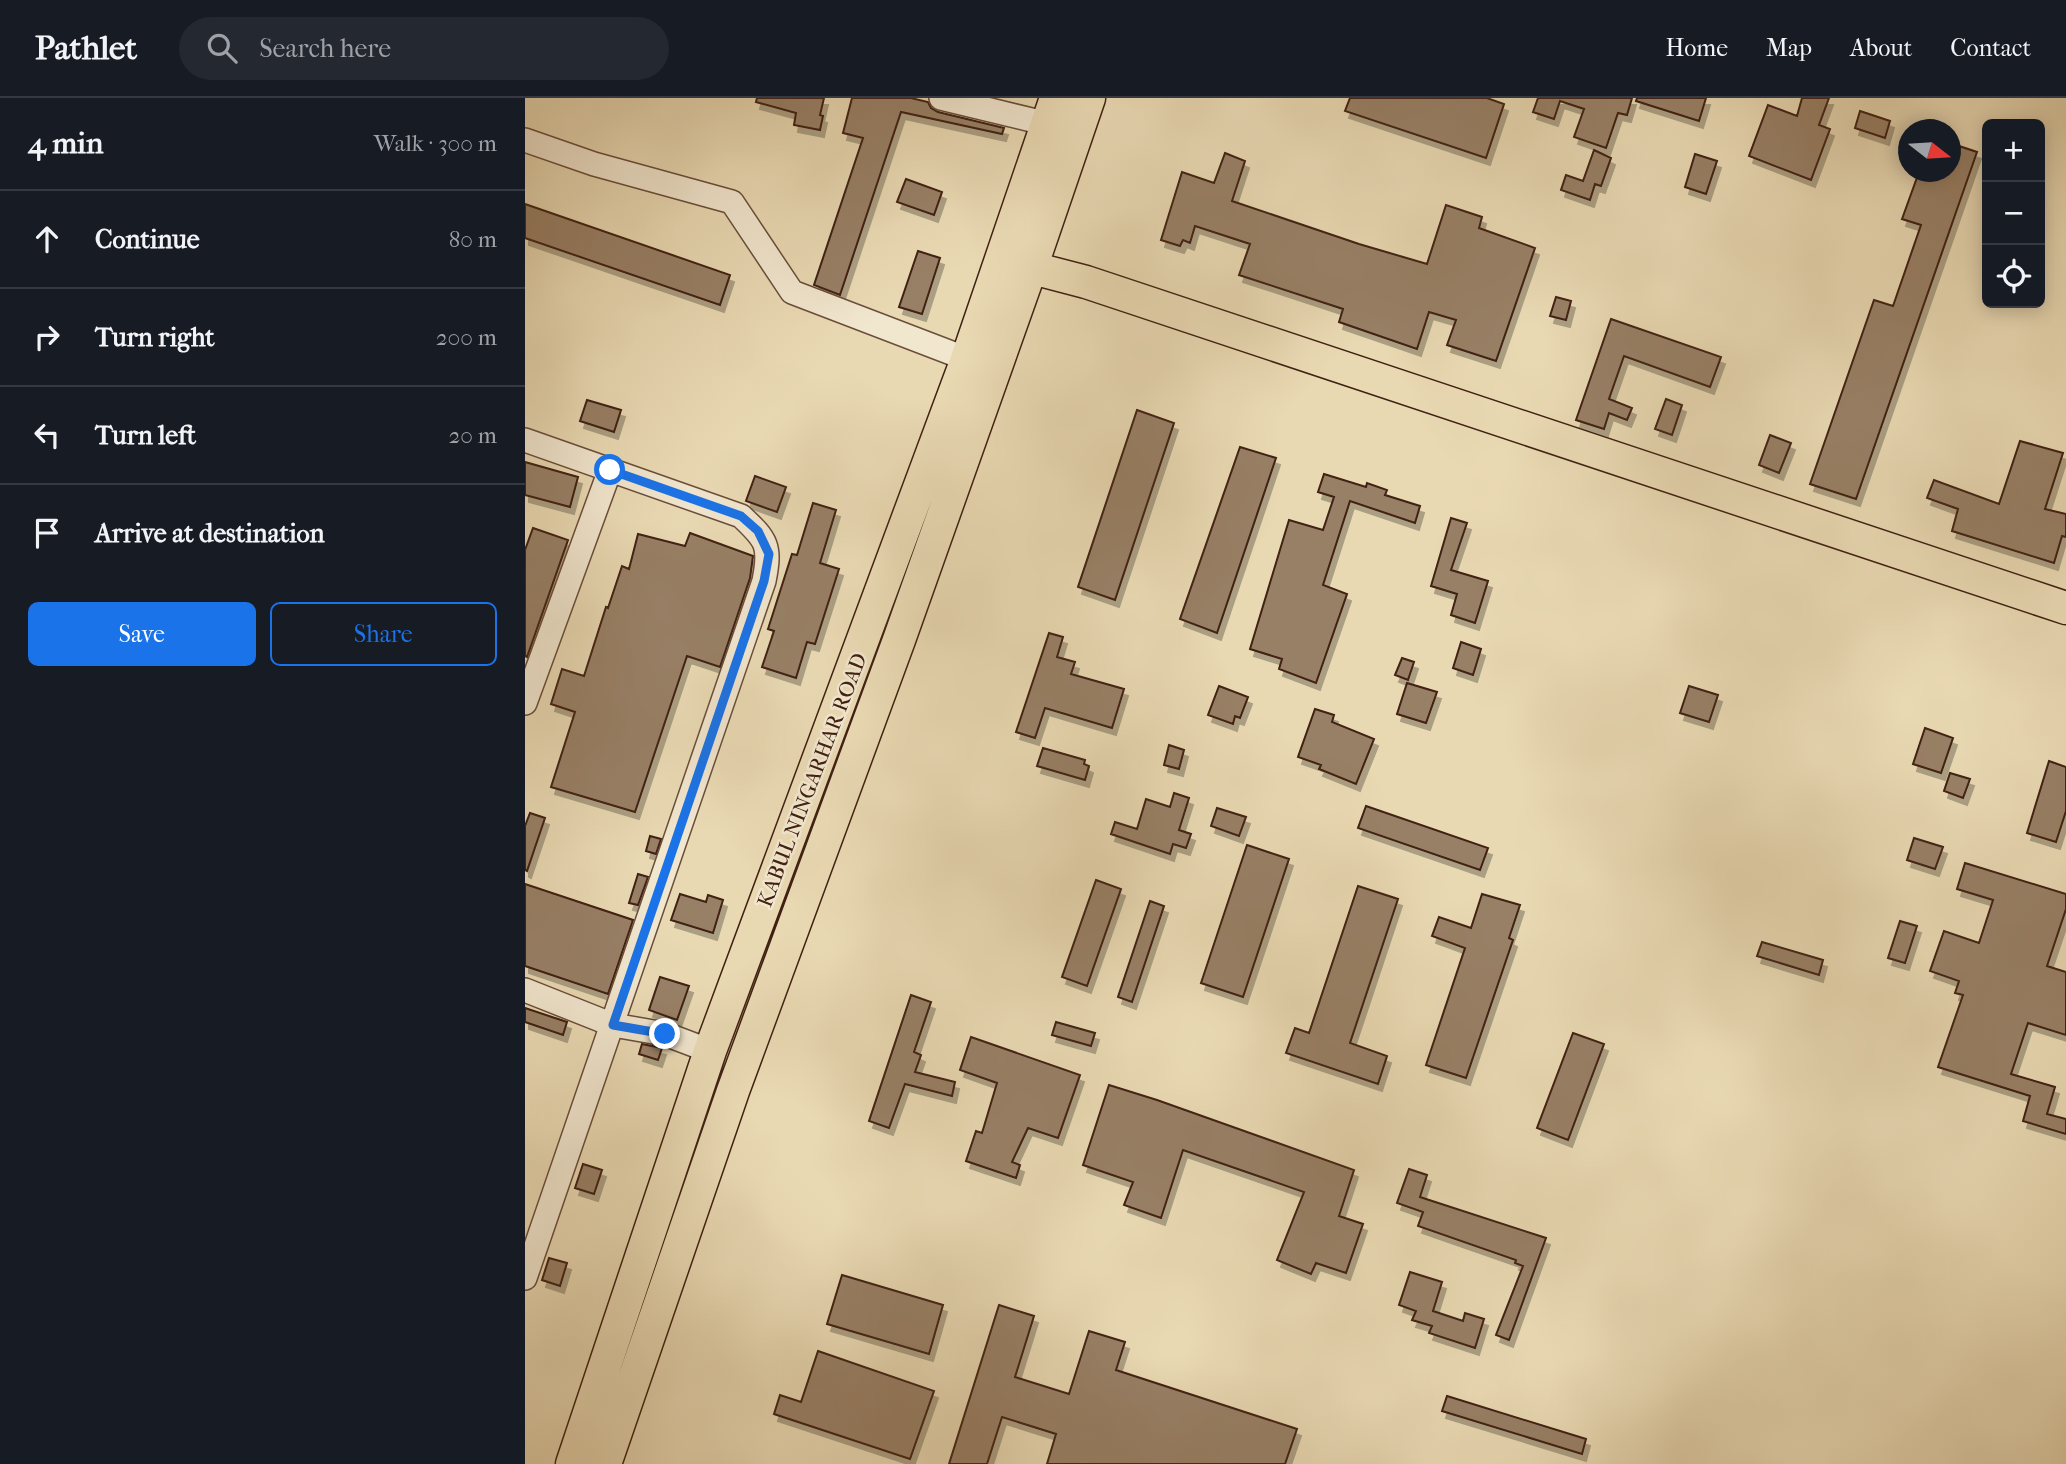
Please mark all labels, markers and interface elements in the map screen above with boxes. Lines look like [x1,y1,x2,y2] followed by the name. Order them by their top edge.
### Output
[179,17,669,80] search box
[35,29,137,68] text: Pathlet
[203,29,241,67] icon: search
[259,33,391,64] text: Search here
[1666,34,1728,62] text: Home
[1766,34,1812,62] text: Map
[1850,34,1912,62] text: About
[1950,34,2031,62] text: Contact
[1898,119,1961,182] north arrow
[1982,119,2045,308] map controls
[1982,119,2045,182] button: +
[28,126,103,161] text: 4 min
[374,130,497,157] text: Walk · 300 m
[1982,182,2045,245] button: −
[28,220,66,258] icon: ahead
[95,224,200,255] text: Continue
[449,226,497,253] text: 80 m
[1982,245,2045,308] button: locate
[28,318,66,356] icon: right
[95,322,215,353] text: Turn right
[436,324,497,351] text: 200 m
[28,416,66,454] icon: left
[95,420,196,451] text: Turn left
[448,422,497,449] text: 20 m
[594,454,625,485] route start
[28,514,66,552] icon: arrive
[95,518,325,549] text: Arrive at destination
[28,602,256,666] button: Save
[270,602,497,666] button: Share
[752,650,872,910] street label: KABUL NINGARHAR ROAD
[649,1018,680,1049] route end

